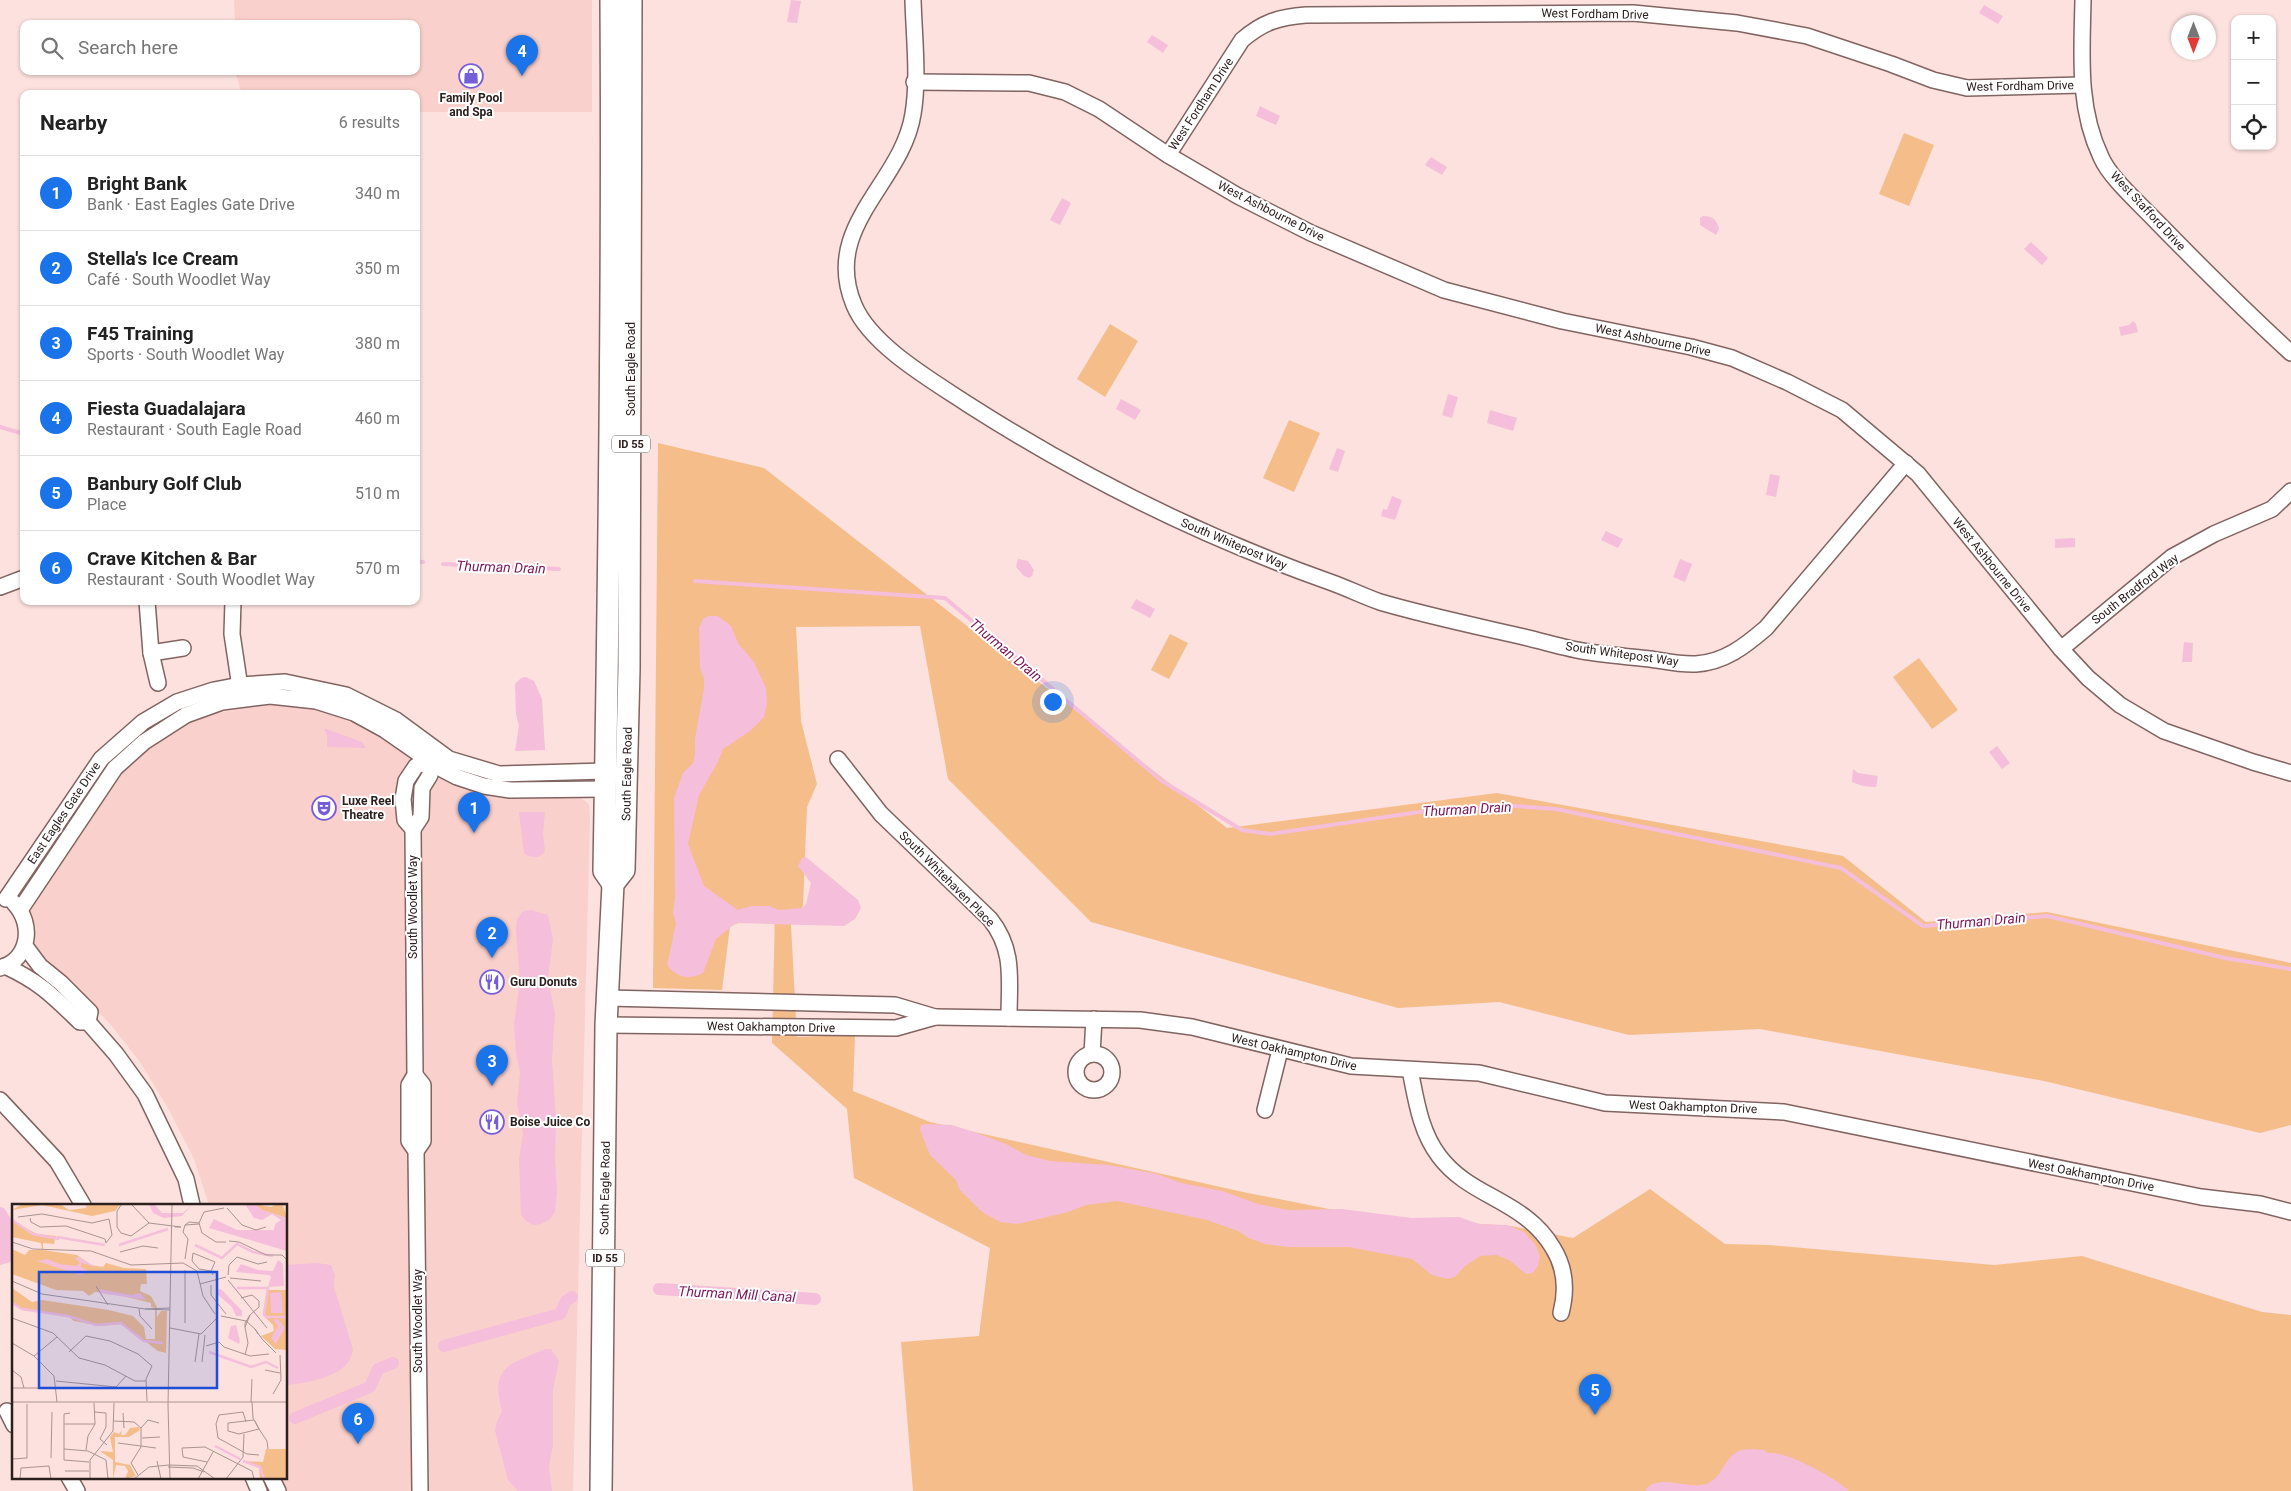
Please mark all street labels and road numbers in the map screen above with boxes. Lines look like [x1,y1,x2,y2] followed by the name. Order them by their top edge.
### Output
[1541,6,1649,22] street label: West Fordham Drive
[1166,55,1236,153] street label: West Fordham Drive
[1966,78,2074,94] street label: West Fordham Drive
[2108,168,2188,254] street label: West Stafford Drive
[1215,178,1327,244] street label: West Ashbourne Drive
[1594,321,1712,359] street label: West Ashbourne Drive
[624,322,638,416] street label: South Eagle Road
[612,436,650,452] road number: ID 55
[1179,515,1289,573] street label: South Whitepost Way
[1950,515,2034,615] street label: West Ashbourne Drive
[2089,551,2181,627] street label: South Bradford Way
[1565,639,1680,669] street label: South Whitepost Way
[619,727,635,821] street label: South Eagle Road
[25,759,103,867] street label: East Eagles Gate Drive
[896,828,998,930] street label: South Whitehaven Place
[406,855,420,959] street label: South Woodlet Way
[707,1019,835,1035] street label: West Oakhampton Drive
[1230,1031,1358,1073] street label: West Oakhampton Drive
[1629,1098,1757,1116] street label: West Oakhampton Drive
[597,1141,613,1235] street label: South Eagle Road
[2027,1156,2155,1194] street label: West Oakhampton Drive
[586,1250,624,1266] road number: ID 55
[411,1269,425,1373] street label: South Woodlet Way

